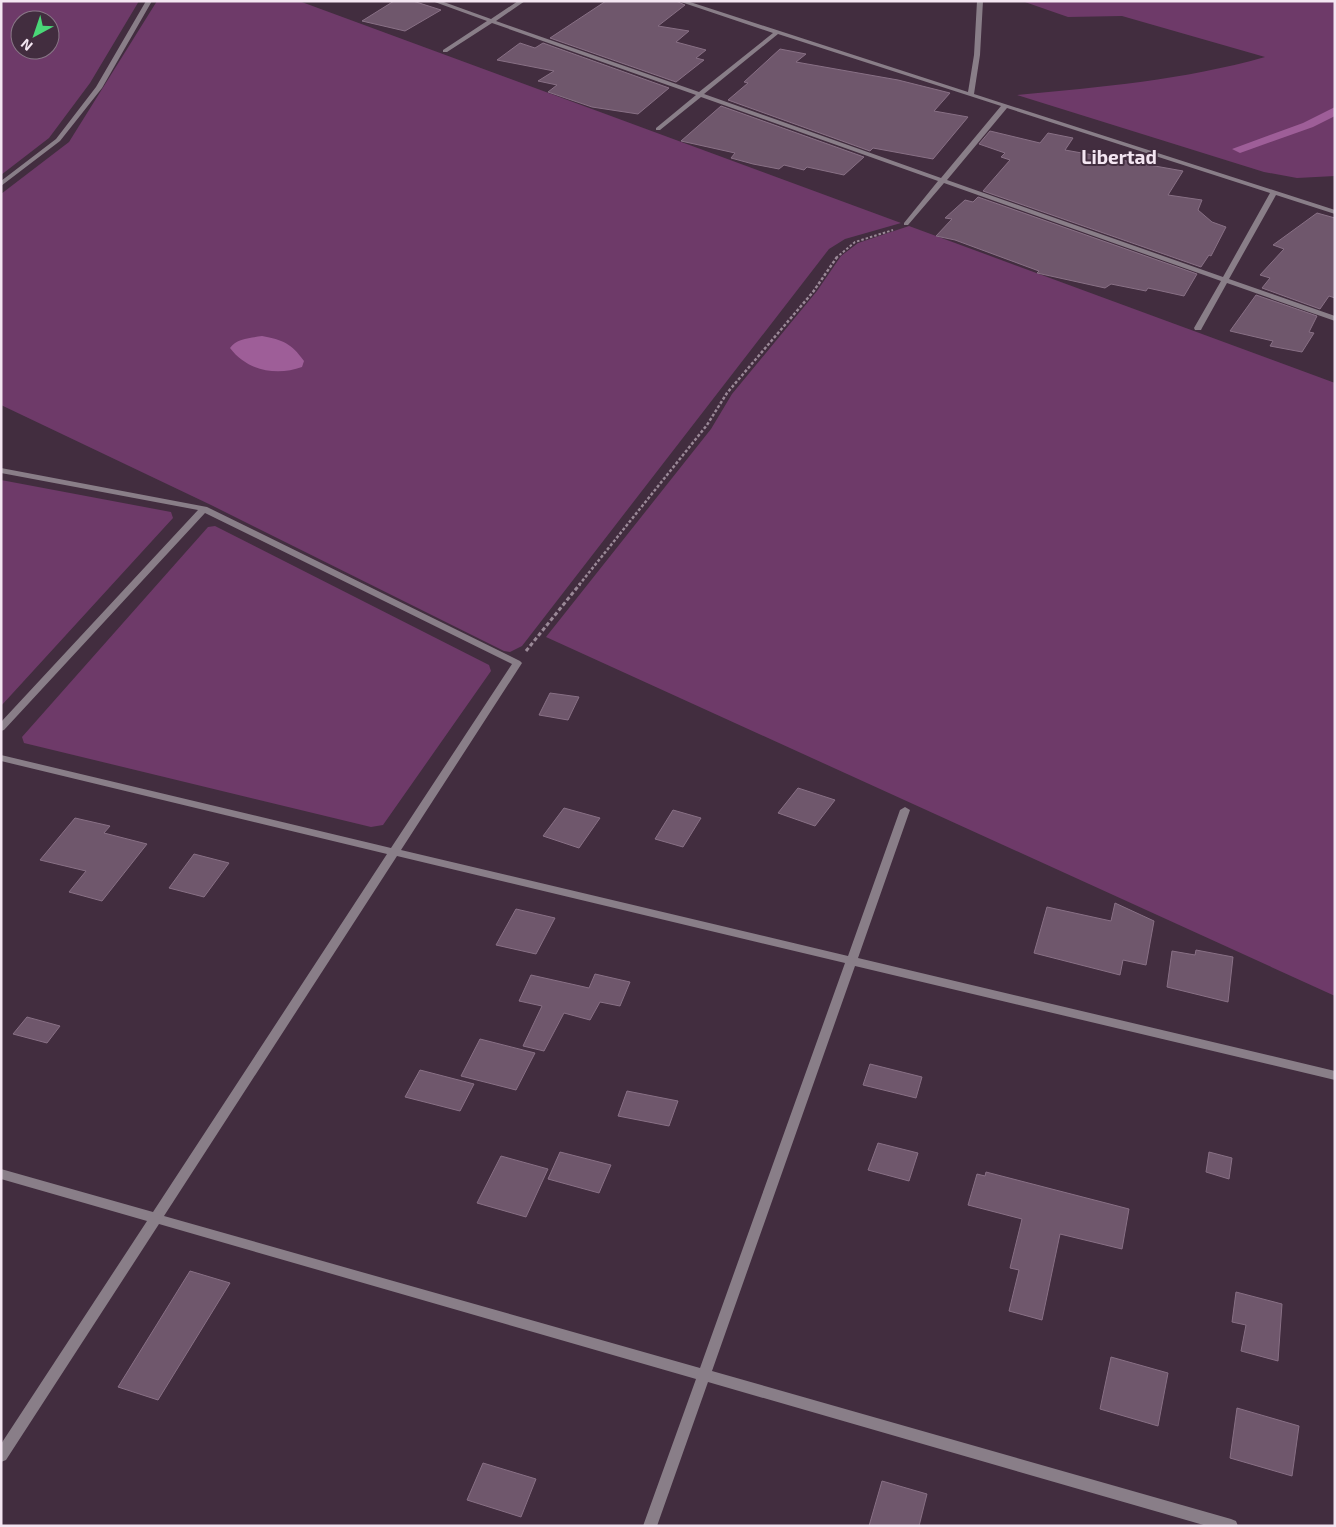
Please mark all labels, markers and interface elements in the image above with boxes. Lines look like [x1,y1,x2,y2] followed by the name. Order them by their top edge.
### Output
[10,10,60,60] north arrow
[17,36,36,55] text: N
[1081,145,1157,168] district label: Libertad

